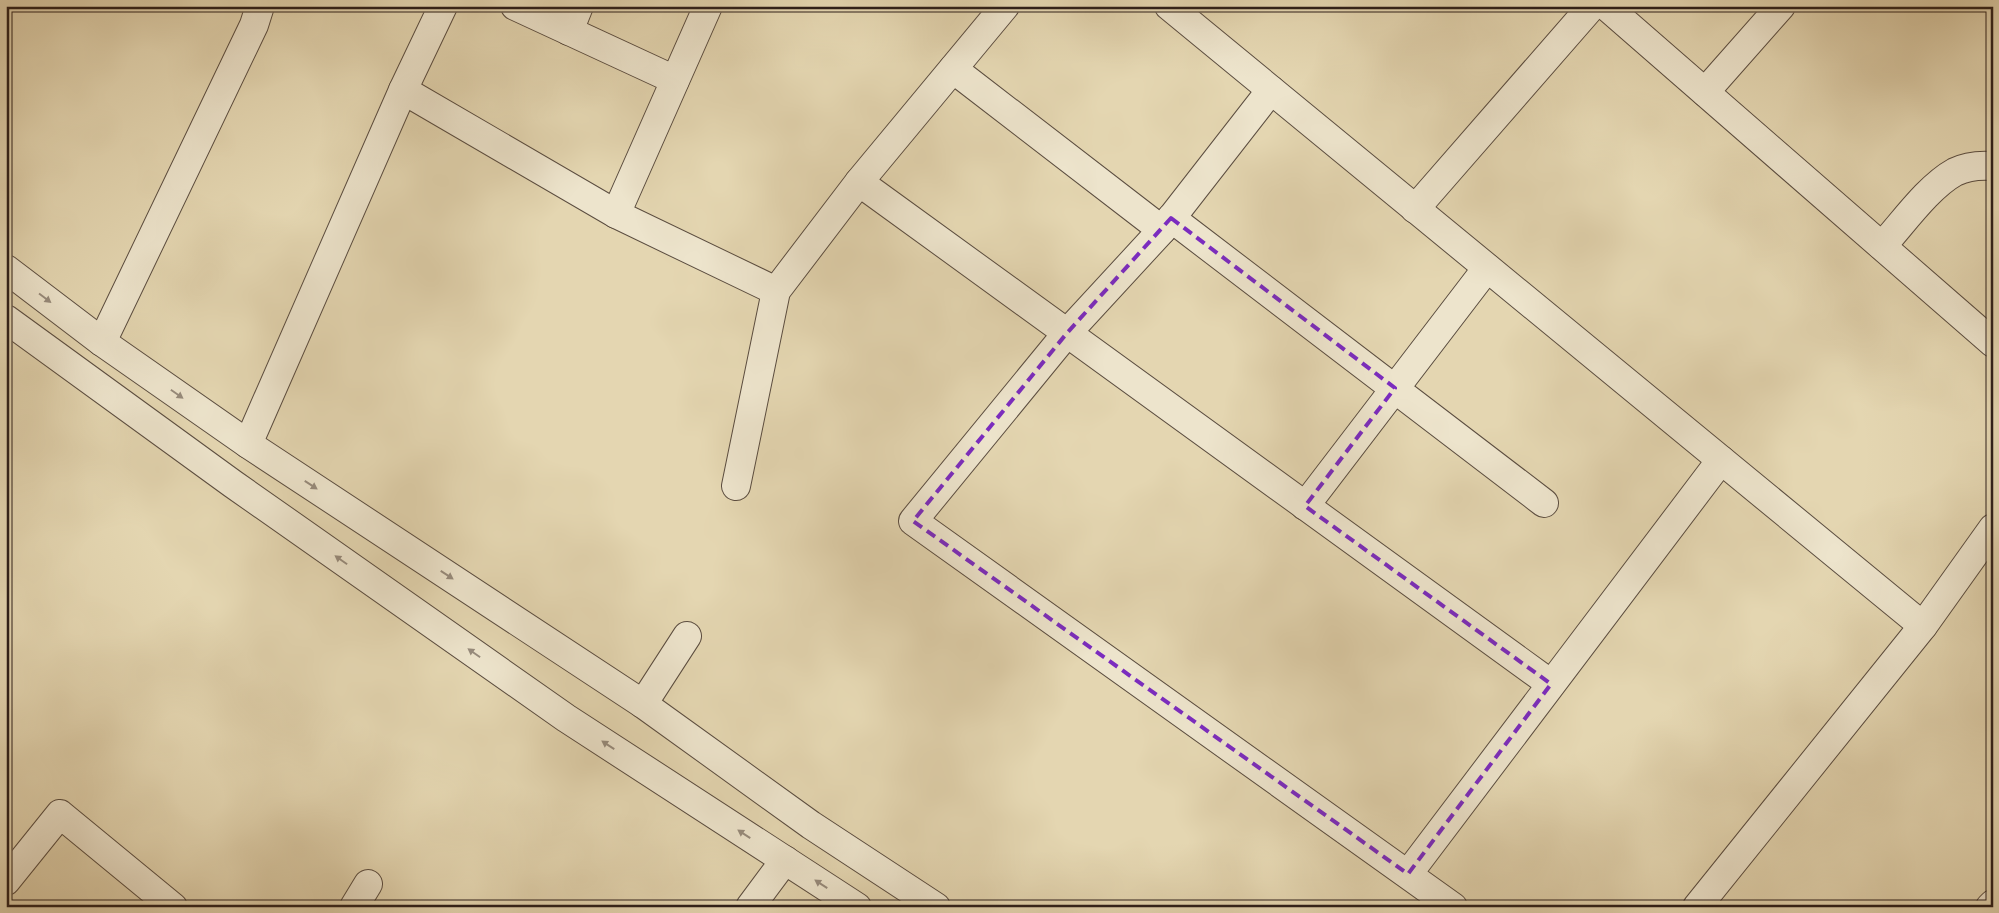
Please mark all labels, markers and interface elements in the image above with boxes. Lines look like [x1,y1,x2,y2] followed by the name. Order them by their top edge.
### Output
[38,293,51,304] one-way arrow
[170,389,183,399] one-way arrow
[304,480,318,490] one-way arrow
[334,555,348,565] one-way arrow
[440,570,453,579] one-way arrow
[467,648,481,658] one-way arrow
[601,740,614,750] one-way arrow
[737,829,751,839] one-way arrow
[814,879,828,888] one-way arrow

